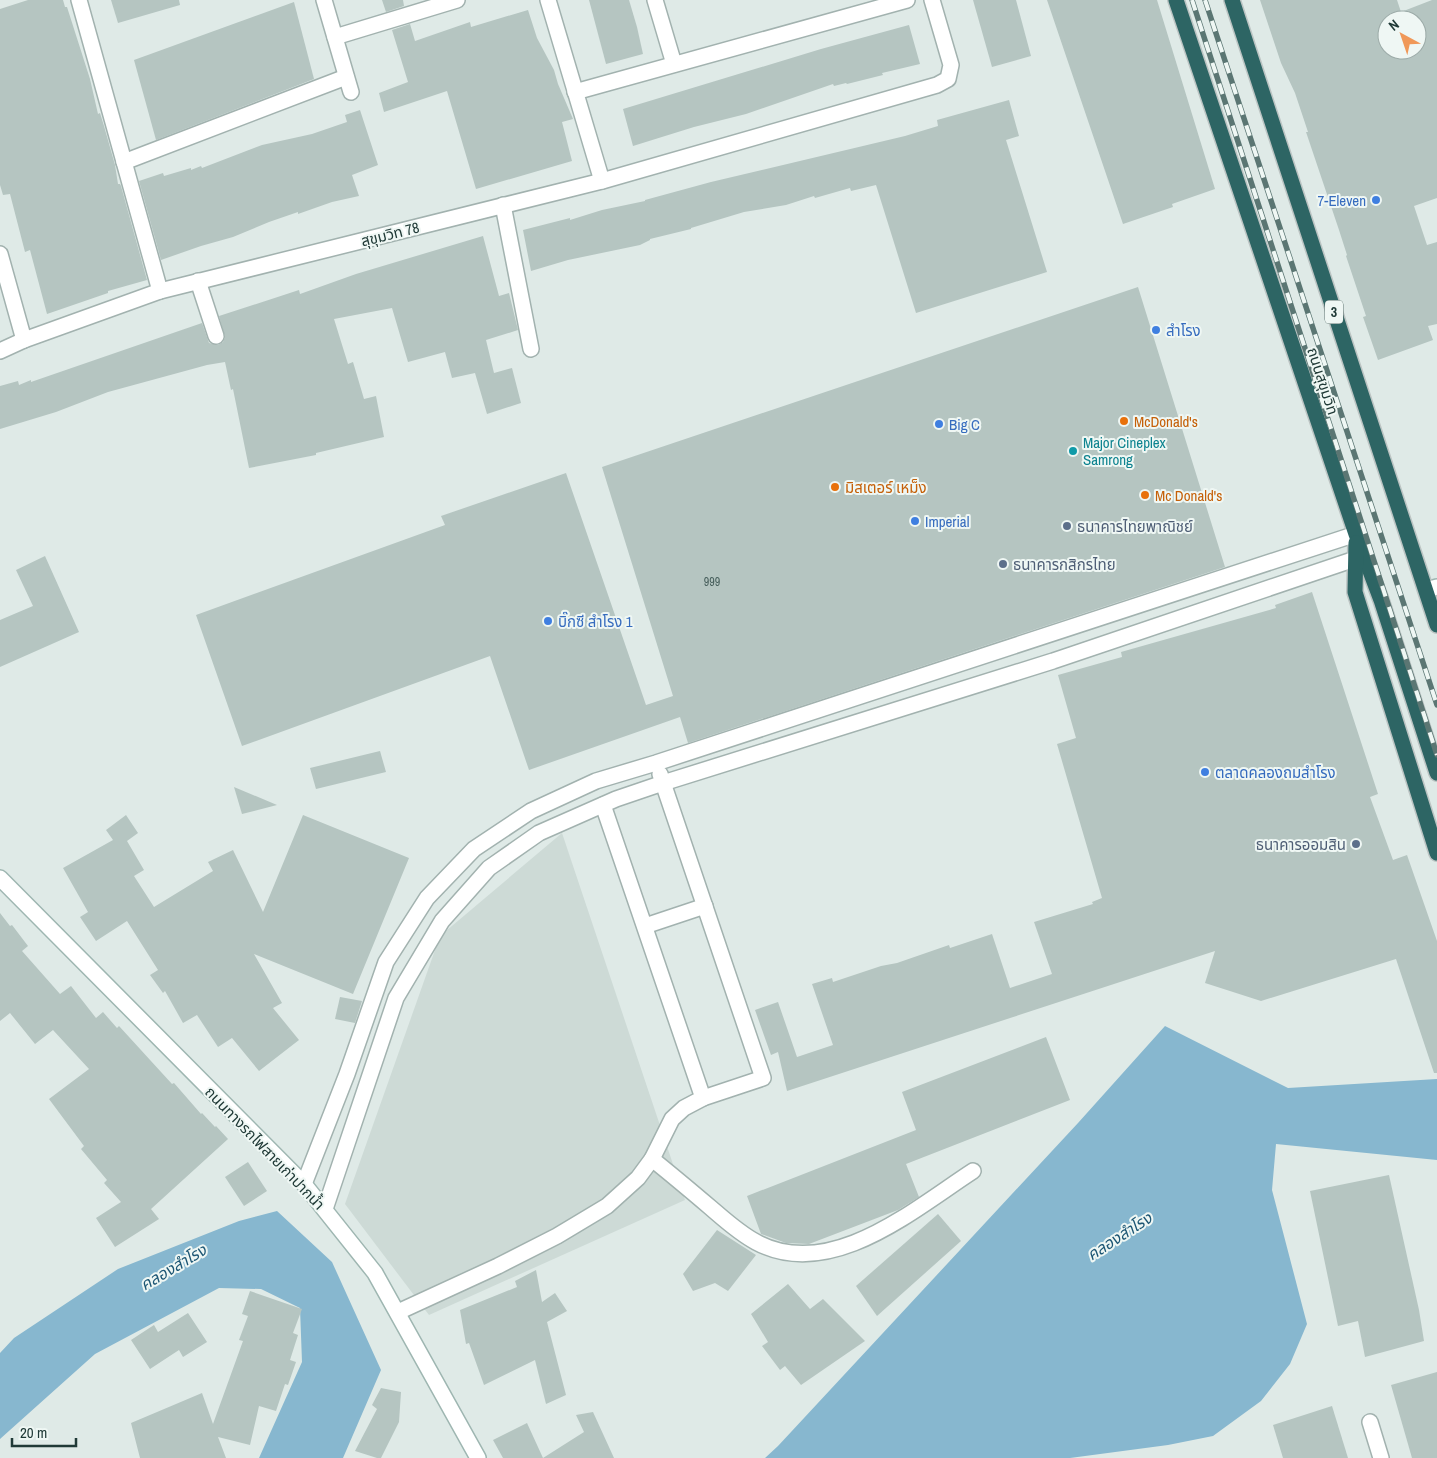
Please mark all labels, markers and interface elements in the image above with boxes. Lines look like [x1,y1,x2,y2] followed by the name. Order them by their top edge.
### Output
[1377,10,1427,60] north arrow
[1385,15,1403,35] text: N
[1317,190,1366,211] place label: 7-Eleven
[1370,194,1382,206] marker: 7-Eleven
[359,217,422,251] street label: สุขุมวิท 78
[1325,300,1343,324] road number: 3
[1166,320,1201,341] place label: สำโรง
[1150,324,1162,336] marker: สำโรง
[1302,344,1344,418] street label: ถนนสุขุมวิท
[1134,411,1198,432] place label: McDonald's
[949,414,980,435] place label: Big C
[1118,415,1130,427] marker: McDonald's
[933,418,945,430] marker: Big C
[1083,432,1167,470] place label: Major Cineplex Samrong
[1067,445,1079,457] marker: Major Cineplex Samrong
[845,477,926,498] place label: มิสเตอร์ เหม็ง
[829,481,841,493] marker: มิสเตอร์ เหม็ง
[1155,485,1222,506] place label: Mc Donald's
[1139,489,1151,501] marker: Mc Donald's
[925,511,969,532] place label: Imperial
[909,515,921,527] marker: Imperial
[1077,516,1193,537] place label: ธนาคารไทยพาณิชย์
[1061,520,1073,532] marker: ธนาคารไทยพาณิชย์
[1013,554,1116,575] place label: ธนาคารกสิกรไทย
[997,558,1009,570] marker: ธนาคารกสิกรไทย
[704,574,720,590] house number: 999
[558,611,633,632] place label: บิ๊กซี สำโรง 1
[542,615,554,627] marker: บิ๊กซี สำโรง 1
[1215,762,1336,783] place label: ตลาดคลองถมสำโรง
[1199,766,1211,778] marker: ตลาดคลองถมสำโรง
[1256,834,1346,855] place label: ธนาคารออมสิน
[1350,838,1362,850] marker: ธนาคารออมสิน
[200,1082,330,1214] street label: ถนนทางรถไฟสายเก่าปากน้ำ
[1082,1206,1157,1265] water label: คลองสำโรง
[136,1238,211,1295] water label: คลองสำโรง
[12,1416,76,1448] scale bar
[20,1422,47,1443] text: 20 m

